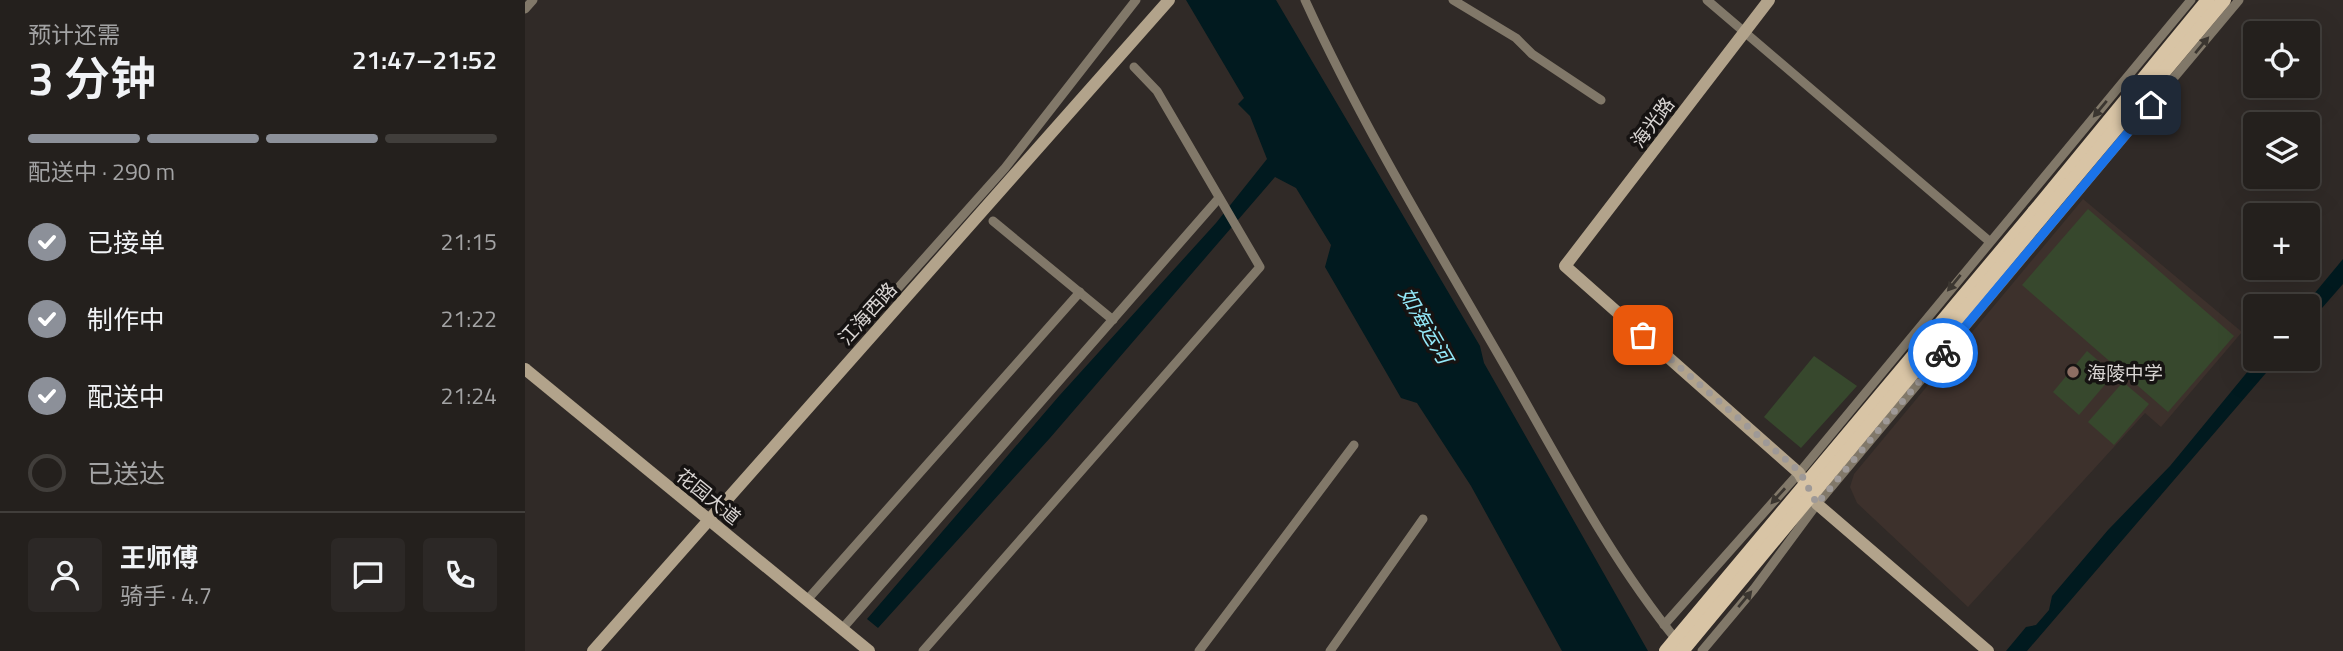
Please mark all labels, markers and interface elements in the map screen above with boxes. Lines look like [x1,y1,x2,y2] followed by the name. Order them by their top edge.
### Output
[28,17,120,52] text: 预计还需
[2243,21,2320,371] map controls
[2243,21,2320,98] button: locate
[2194,36,2209,54] one-way arrow
[352,40,497,79] text: 21:47–21:52
[28,43,156,113] text: 3 分钟
[2121,75,2181,135] pin
[2132,86,2170,124] icon: home
[1623,91,1681,153] street label: 海光路
[2093,100,2108,117] one-way arrow
[2243,112,2320,189] button: layers
[28,154,175,189] text: 配送中 · 290 m
[2243,203,2320,280] button: +
[28,223,66,261] icon: check
[87,223,165,262] text: 已接单
[440,224,497,259] text: 21:15
[831,275,903,351] street label: 江海西路
[1947,275,1962,292] one-way arrow
[1391,281,1463,373] water label: 如海运河
[2243,294,2320,371] button: −
[28,300,66,338] icon: check
[87,300,165,339] text: 制作中
[440,301,497,336] text: 21:22
[1613,305,1673,365] pin
[1624,316,1662,354] icon: bag
[1908,318,1978,388] courier
[1924,334,1962,372] icon: bike
[2087,358,2163,387] place label: 海陵中学
[2065,364,2081,380] marker: 海陵中学
[28,377,66,415] icon: check
[87,377,165,416] text: 配送中
[440,378,497,413] text: 21:24
[87,454,165,493] text: 已送达
[670,461,748,531] street label: 花园大道
[1771,488,1786,505] one-way arrow
[28,538,102,612] button: person
[120,538,198,577] text: 王师傅
[331,538,405,612] button: chat
[423,538,497,612] button: phone
[120,578,212,613] text: 骑手 · 4.7
[1738,590,1753,608] one-way arrow

